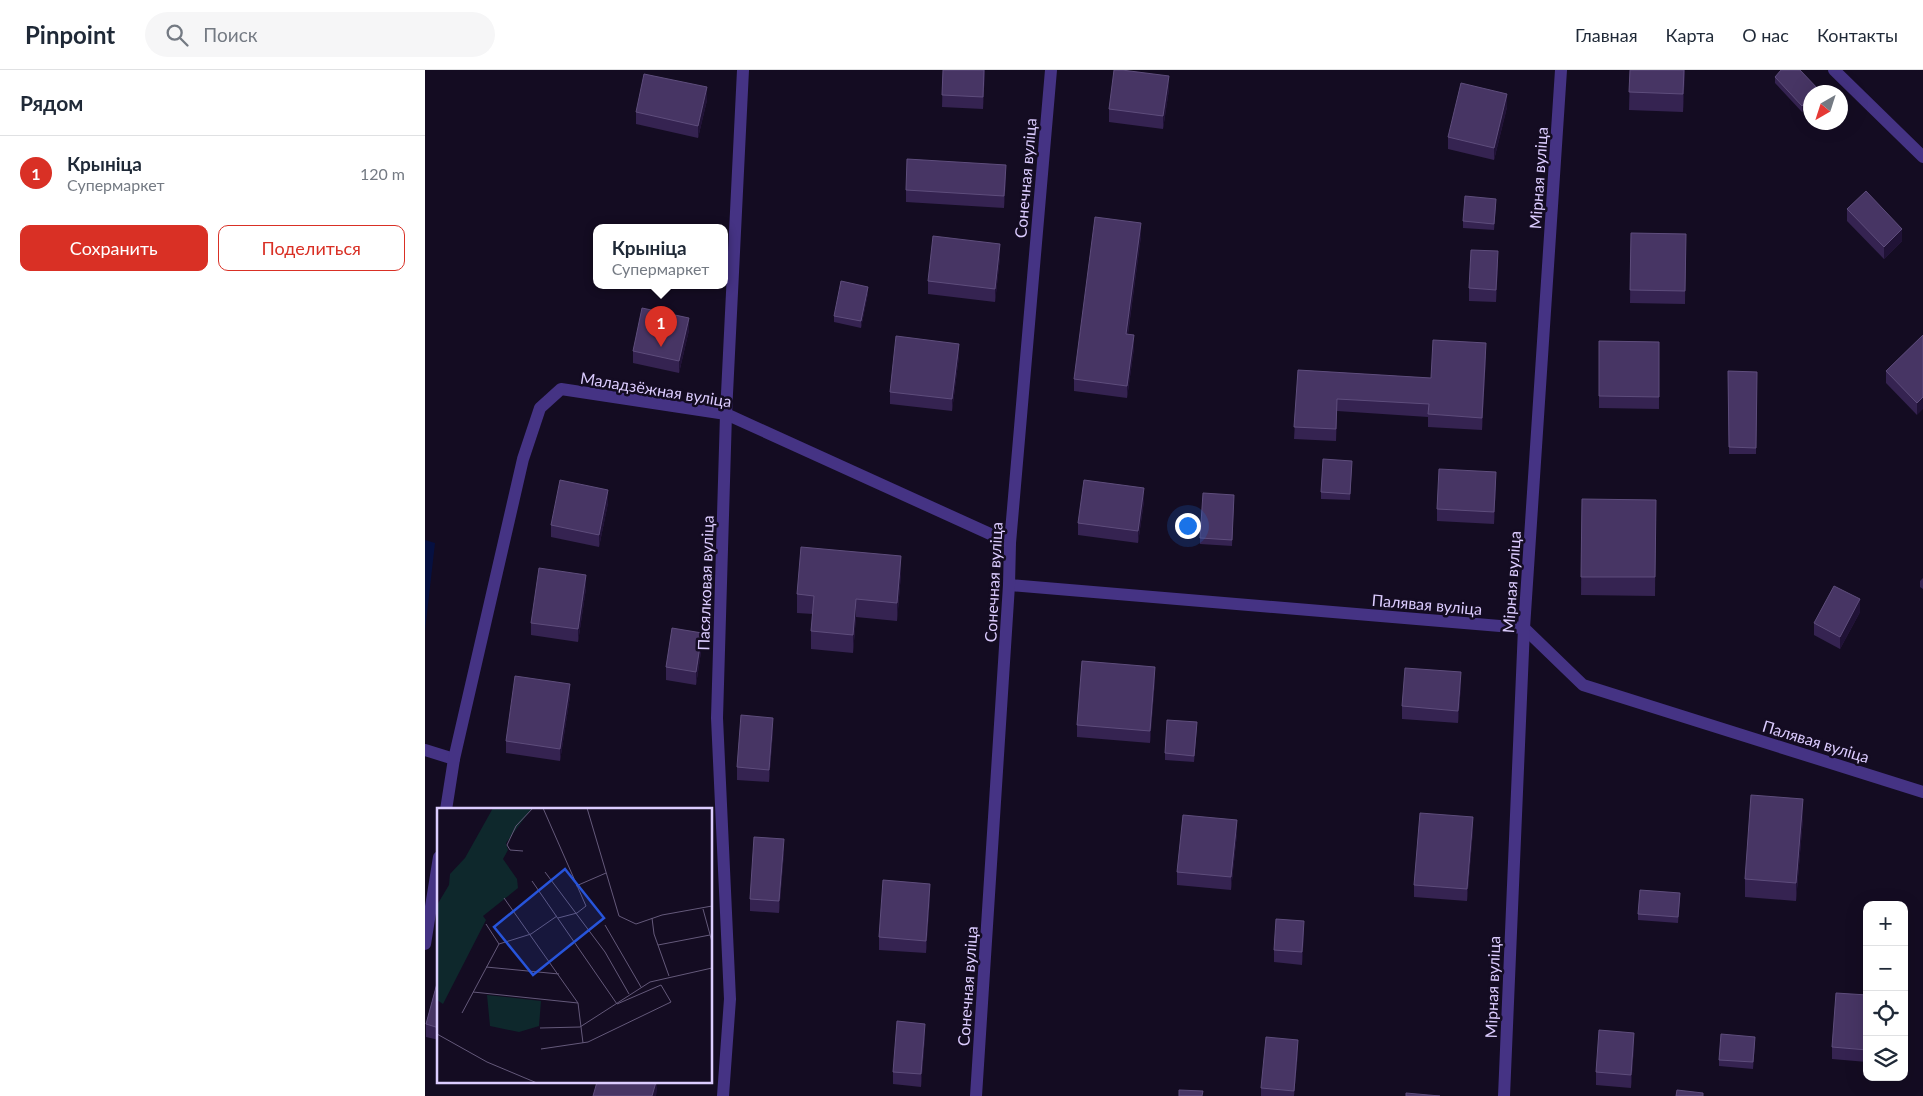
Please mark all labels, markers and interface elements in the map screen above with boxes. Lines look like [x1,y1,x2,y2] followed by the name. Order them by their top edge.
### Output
[145,12,495,57] search box
[25,20,115,49] text: Pinpoint
[163,21,191,49] icon: search
[203,23,258,46] text: Поиск
[1575,24,1638,46] text: Главная
[1666,24,1714,46] text: Карта
[1742,24,1789,46] text: О нас
[1817,24,1898,46] text: Контакты
[1803,85,1848,130] north arrow
[20,90,83,115] text: Рядом
[1010,117,1040,239] street label: Сонечная вуліца
[1525,126,1551,230] street label: Мірная вуліца
[67,152,142,175] text: Крыніца
[31,164,41,183] text: 1
[360,164,405,183] text: 120 m
[67,175,165,194] text: Супермаркет
[593,224,728,289] popup
[20,225,208,271] button: Сохранить
[218,225,405,271] button: Поделиться
[612,236,687,259] text: Крыніца
[612,259,709,278] text: Супермаркет
[645,306,677,347] pin: 1
[579,368,733,410] street label: Маладзёжная вуліца
[1175,513,1201,539] your location
[693,515,717,651] street label: Пасялковая вуліца
[980,521,1006,643] street label: Сонечная вуліца
[1498,530,1524,634] street label: Мірная вуліца
[1371,590,1483,618] street label: Палявая вуліца
[1760,716,1872,766] street label: Палявая вуліца
[437,808,713,1084] inset map
[1863,901,1908,1081] map controls
[1863,901,1908,946] button: +
[953,925,981,1047] street label: Сонечная вуліца
[1481,935,1503,1039] street label: Мірная вуліца
[1863,946,1908,991] button: −
[1863,991,1908,1036] button: locate
[1863,1036,1908,1081] button: layers

